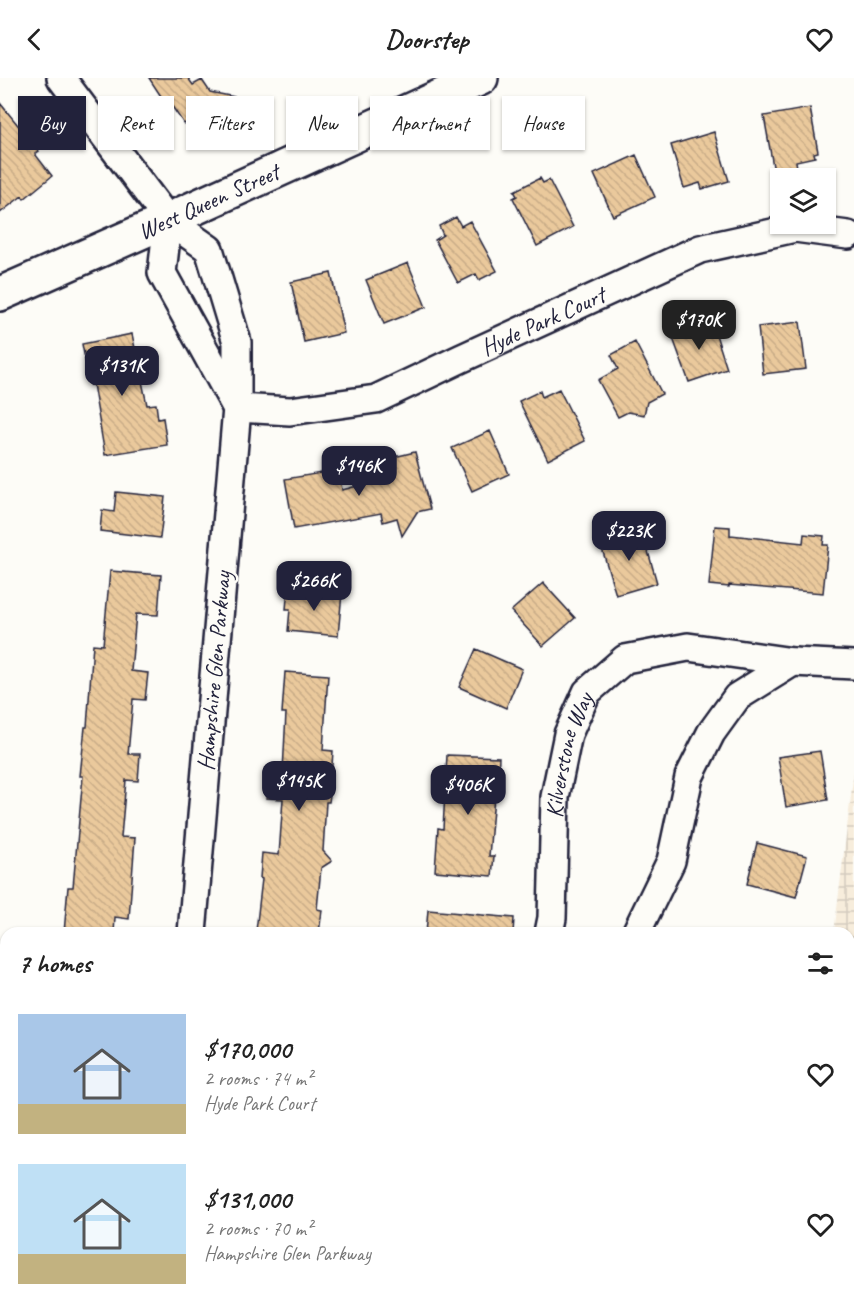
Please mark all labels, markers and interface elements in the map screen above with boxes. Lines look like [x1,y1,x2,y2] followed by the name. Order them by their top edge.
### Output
[386,22,469,56] text: Doorstep
[18,23,51,56] icon: back
[803,23,836,56] icon: heart
[18,96,86,150] chip: Buy
[98,96,174,150] chip: Rent
[186,96,274,150] chip: Filters
[286,96,358,150] chip: New
[370,96,490,150] chip: Apartment
[502,96,585,150] chip: House
[133,155,286,246] street label: West Queen Street
[770,168,836,234] map controls
[770,168,836,234] button: layers
[476,278,612,362] street label: Hyde Park Court
[657,300,741,351] pin: $170K
[676,307,722,332] text: $170K
[80,346,164,397] pin: $131K
[99,353,145,378] text: $131K
[317,446,401,497] pin: $146K
[336,453,382,478] text: $146K
[587,511,671,562] pin: $223K
[606,518,652,543] text: $223K
[272,561,356,612] pin: $266K
[190,568,238,772] street label: Hampshire Glen Parkway
[291,568,338,593] text: $266K
[539,686,601,818] street label: Kilverstone Way
[257,761,341,812] pin: $145K
[426,765,510,816] pin: $406K
[276,768,322,793] text: $145K
[445,772,491,797] text: $406K
[18,947,91,980] text: 7 homes
[804,947,837,980] icon: filters
[204,1033,291,1066] text: $170,000
[66,1038,138,1110] icon: home
[804,1058,837,1091] icon: heart
[204,1066,312,1091] text: 2 rooms · 74 m²
[204,1091,315,1116] text: Hyde Park Court
[204,1183,291,1216] text: $131,000
[66,1188,138,1260] icon: home
[804,1208,837,1241] icon: heart
[204,1216,312,1241] text: 2 rooms · 70 m²
[204,1241,371,1266] text: Hampshire Glen Parkway

